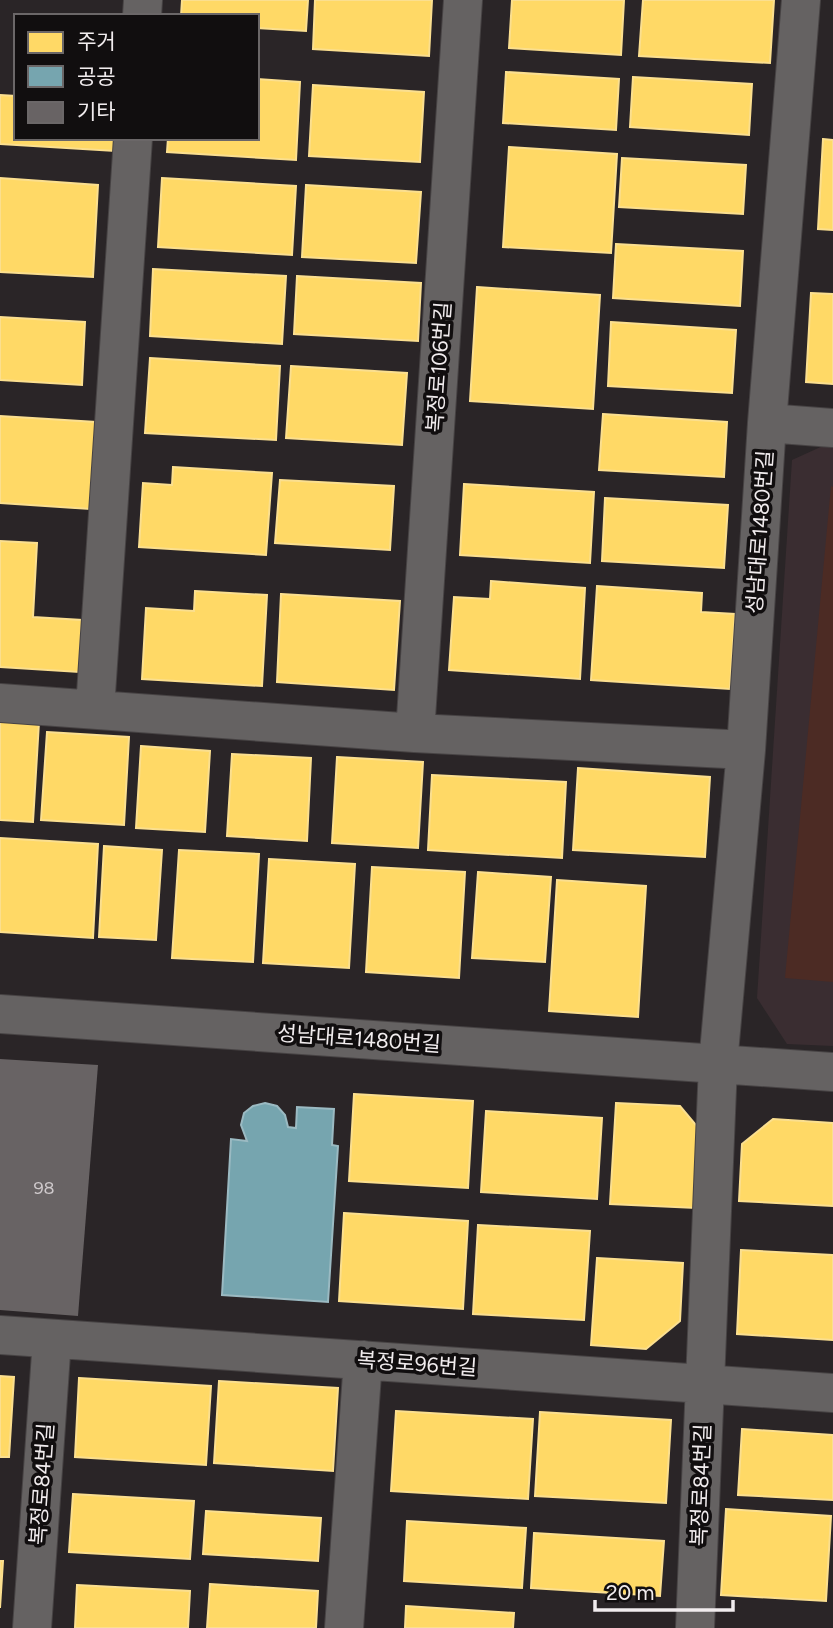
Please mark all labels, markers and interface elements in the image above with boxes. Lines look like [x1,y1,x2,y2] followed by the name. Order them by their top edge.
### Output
[14,14,259,140] legend
[77,29,116,54] text: 주거
[77,64,116,89] text: 공공
[77,99,116,124] text: 기타
[421,301,456,433] street label: 복정로106번길
[741,449,778,615] street label: 성남대로1480번길
[276,1020,442,1057] street label: 성남대로1480번길
[33,1177,55,1199] house number: 98
[356,1347,478,1380] street label: 복정로96번길
[25,1422,58,1546] street label: 복정로84번길
[686,1423,715,1547] street label: 복정로84번길
[595,1568,733,1612] scale bar
[606,1580,654,1605] text: 20 m

